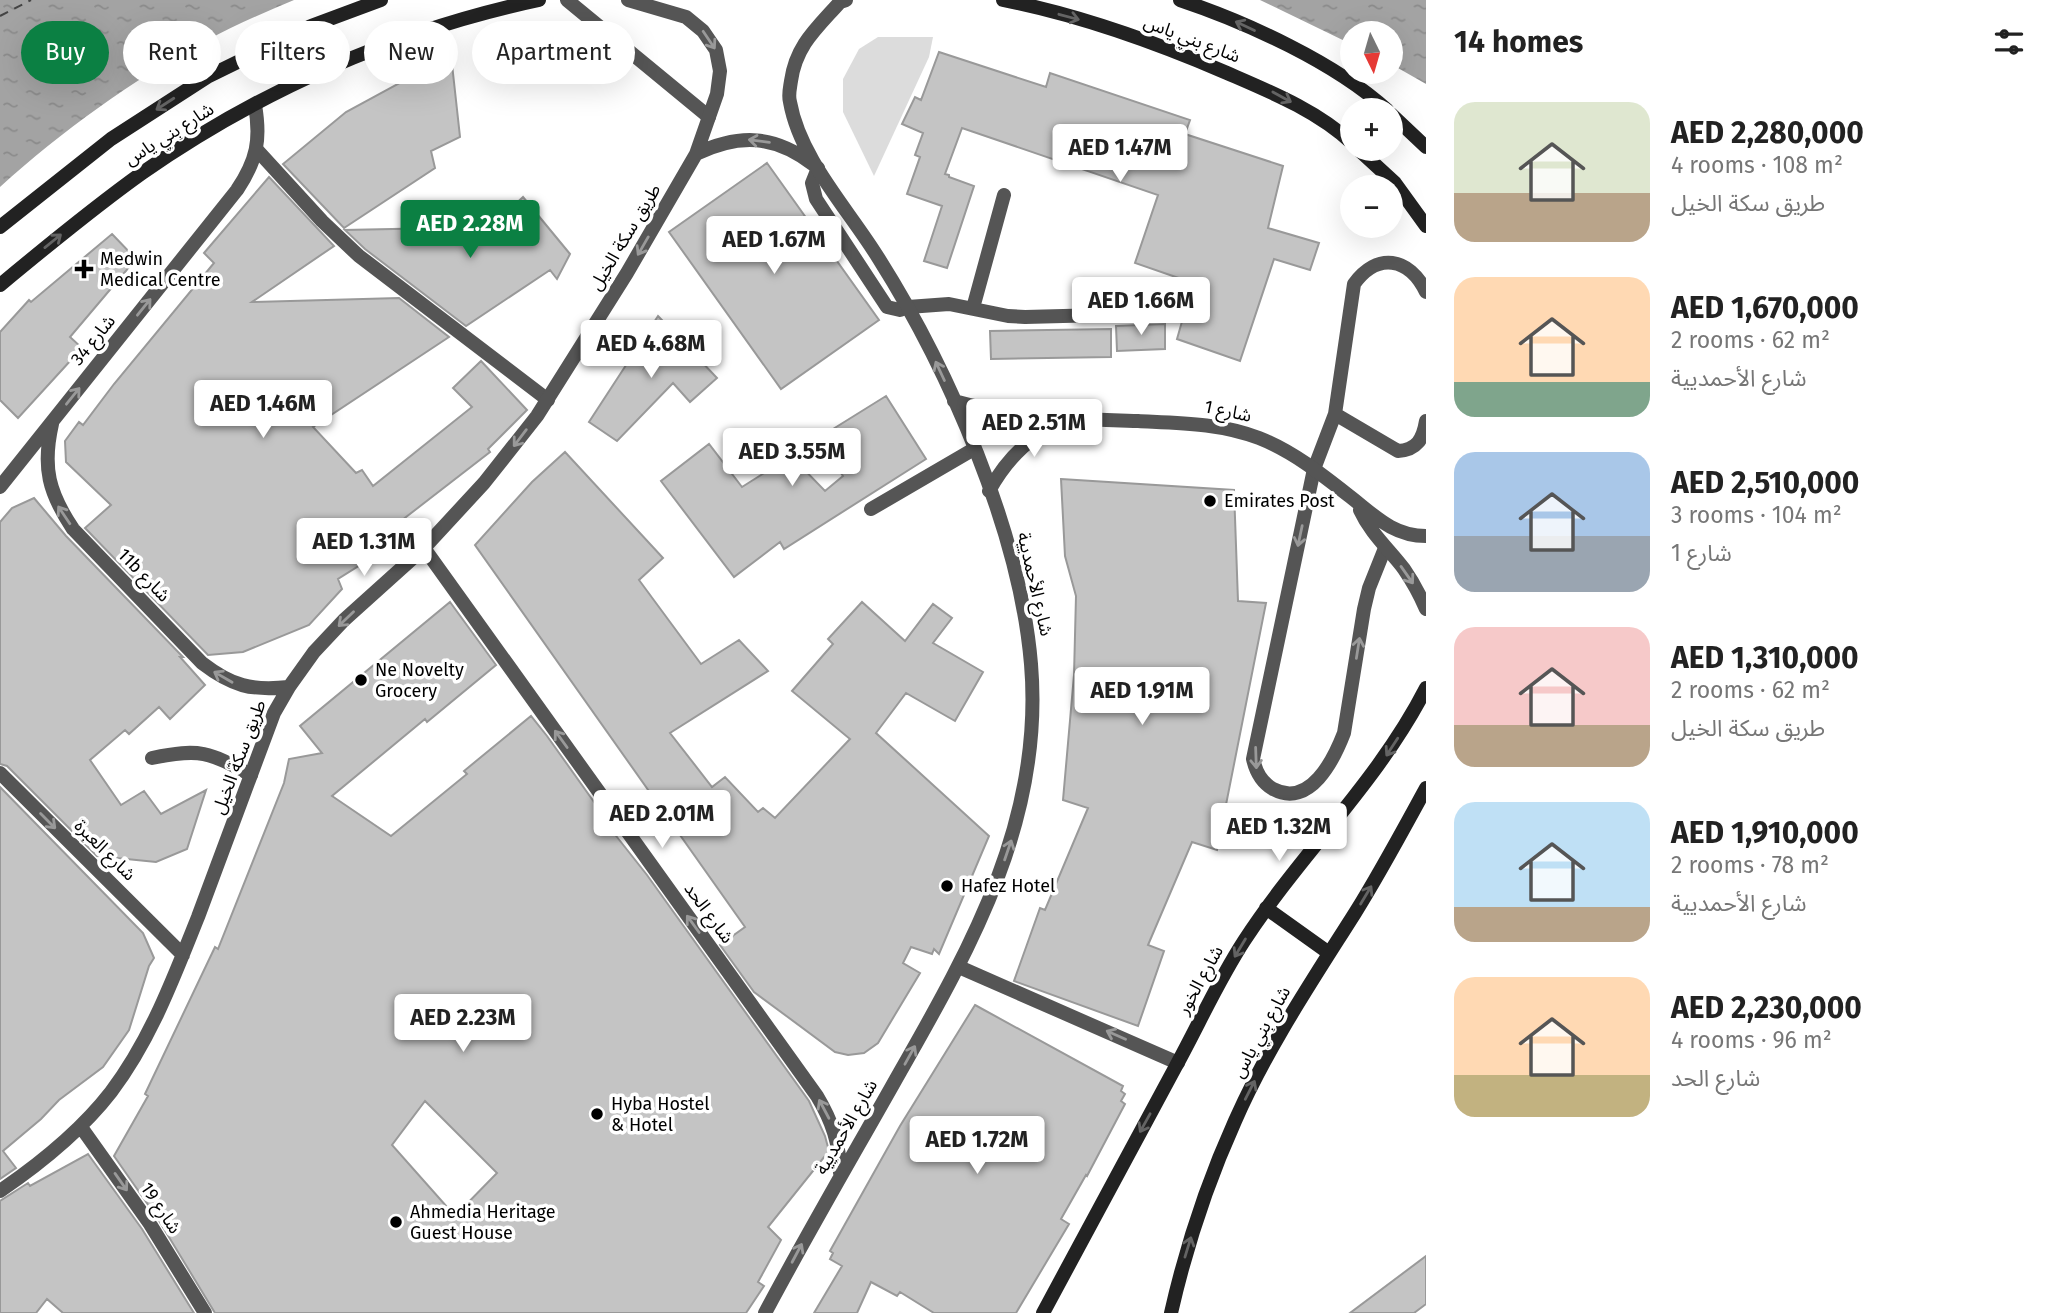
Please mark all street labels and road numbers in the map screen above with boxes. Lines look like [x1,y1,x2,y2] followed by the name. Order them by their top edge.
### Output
[1140,11,1243,70] street label: شارع بني ياس
[120,98,219,173] street label: شارع بني ياس
[585,180,665,294] street label: طريق سكة الخيل
[66,310,122,371] street label: شارع 34
[1202,395,1254,430] street label: شارع 1
[1009,530,1058,639] street label: شارع الأحمديية
[111,544,175,608] street label: 11b شارع
[207,697,271,817] street label: طريق سكة الخيل
[67,815,140,888] street label: شارع العبرة
[677,878,738,949] street label: شارع الحد
[1172,942,1231,1021] street label: شارع الخور
[1227,982,1298,1083] street label: شارع بني ياس
[810,1076,885,1180] street label: شارع الأحمديية
[133,1178,186,1240] street label: شارع 19

